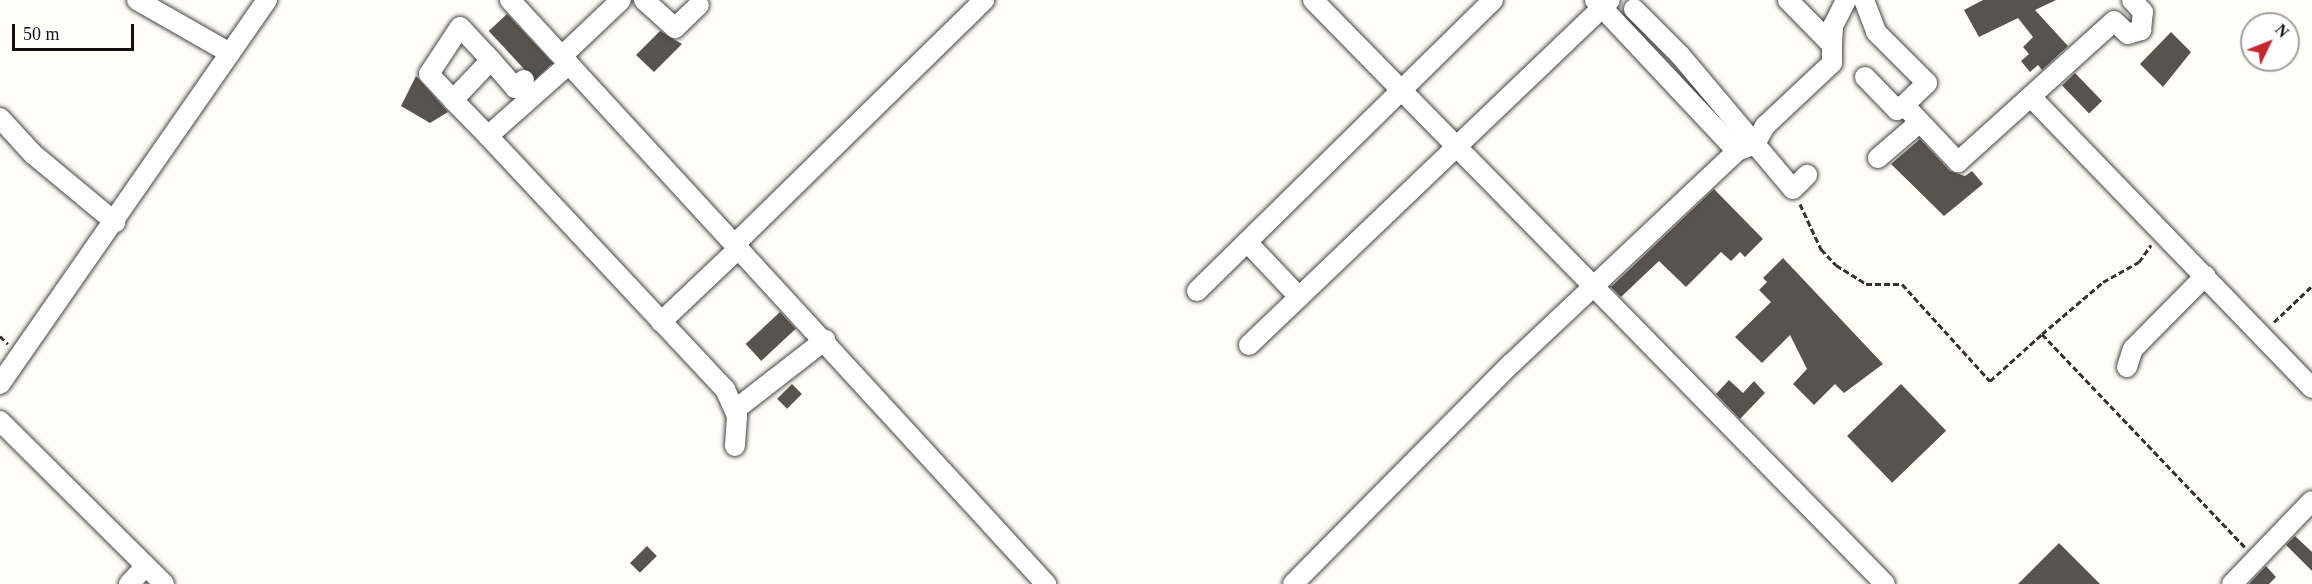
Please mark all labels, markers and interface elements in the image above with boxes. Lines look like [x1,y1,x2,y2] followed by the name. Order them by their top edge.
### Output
[15,12,136,50] scale bar
[2240,12,2300,72] north arrow
[2272,21,2292,41] text: N
[23,24,60,44] text: 50 m

